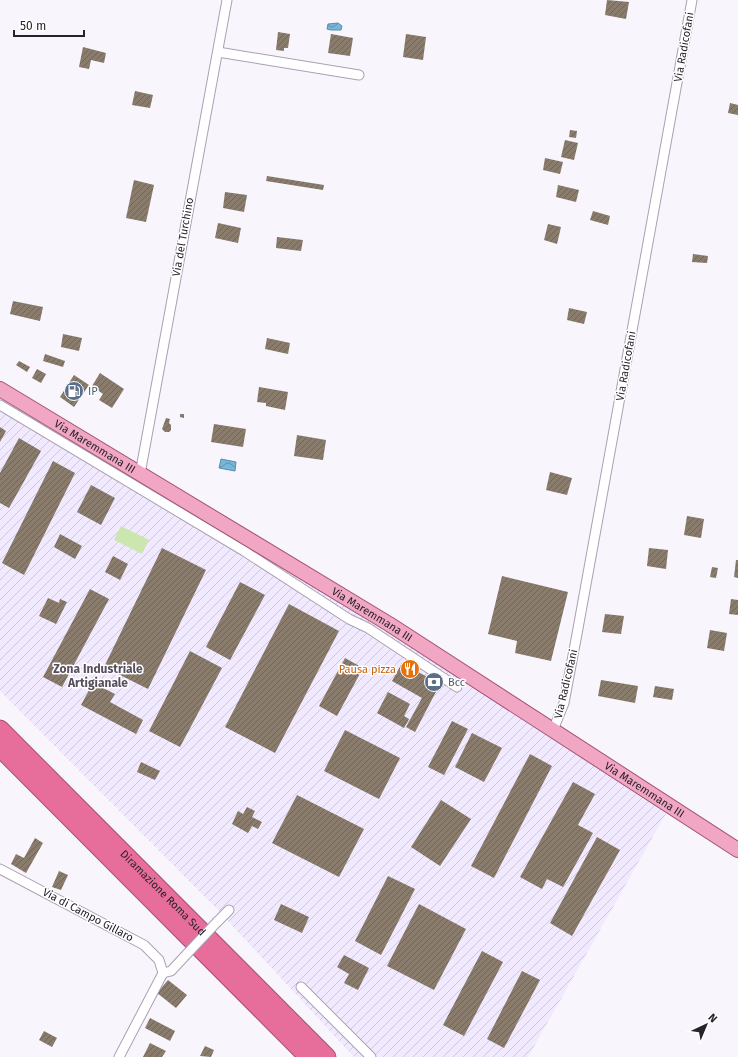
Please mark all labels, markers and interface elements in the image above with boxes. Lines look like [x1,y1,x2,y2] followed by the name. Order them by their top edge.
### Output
[671,11,697,83] street label: Via Radicofani
[14,12,84,38] scale bar
[20,19,46,33] text: 50 m
[170,196,196,278] street label: Via del Turchino
[613,330,639,402] street label: Via Radicofani
[63,380,85,402] fuel station icon: IP
[88,385,98,398] place label: IP
[52,417,138,476] street label: Via Maremmana III
[329,584,415,644] street label: Via Maremmana III
[552,648,580,720] street label: Via Radicofani
[399,658,421,680] restaurant icon: Pausa pizza
[53,662,143,690] district label: Zona Industriale Artigianale
[339,663,396,676] place label: Pausa pizza
[423,671,445,693] bank icon: Bcc
[448,676,465,689] place label: Bcc
[602,759,687,820] street label: Via Maremmana III
[118,847,208,938] street label: Diramazione Roma Sud
[40,886,136,944] street label: Via di Campo Gillaro
[686,1005,726,1045] north arrow
[705,1011,720,1025] text: N

